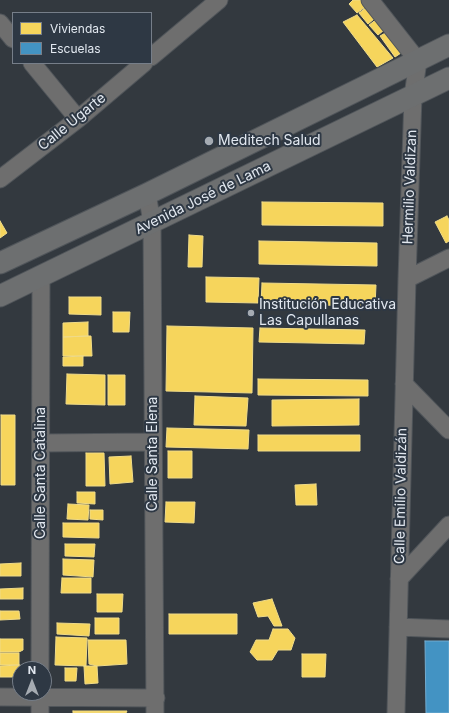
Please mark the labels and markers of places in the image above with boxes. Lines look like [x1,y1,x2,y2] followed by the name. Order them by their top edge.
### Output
[218,133,321,149] place label: Meditech Salud
[203,135,215,147] marker: Meditech Salud
[259,297,396,330] place label: Institución Educativa Las Capullanas
[246,308,256,318] marker: Institución Educativa Las Capullanas

